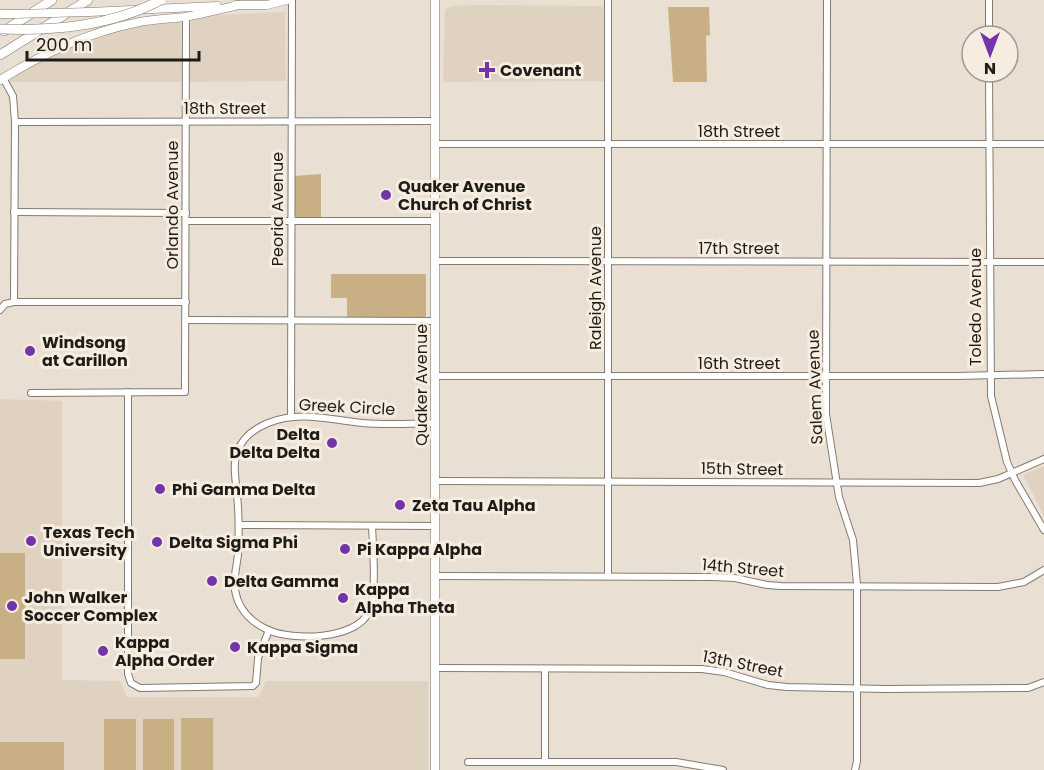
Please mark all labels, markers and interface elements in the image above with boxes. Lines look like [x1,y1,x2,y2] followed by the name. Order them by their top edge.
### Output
[27,24,200,62] scale bar
[960,24,1020,84] north arrow
[36,32,92,57] text: 200 m
[984,57,996,80] text: N
[500,59,581,82] place label: Covenant
[478,61,496,79] marker: Covenant
[184,97,266,120] street label: 18th Street
[698,120,780,143] street label: 18th Street
[161,140,184,269] street label: Orlando Avenue
[266,152,289,266] street label: Peoria Avenue
[398,175,532,216] place label: Quaker Avenue Church of Christ
[379,188,393,202] marker: Quaker Avenue Church of Christ
[584,226,607,350] street label: Raleigh Avenue
[698,237,780,260] street label: 17th Street
[964,248,987,366] street label: Toledo Avenue
[410,324,433,446] street label: Quaker Avenue
[801,329,828,445] street label: Salem Avenue
[42,331,128,372] place label: Windsong at Carillon
[23,344,37,358] marker: Windsong at Carillon
[698,352,780,375] street label: 16th Street
[298,393,396,421] street label: Greek Circle
[229,423,320,464] place label: Delta Delta Delta
[325,436,339,450] marker: Delta Delta Delta
[701,457,784,481] street label: 15th Street
[172,478,316,501] place label: Phi Gamma Delta
[153,482,167,496] marker: Phi Gamma Delta
[412,494,536,517] place label: Zeta Tau Alpha
[393,498,407,512] marker: Zeta Tau Alpha
[43,521,135,562] place label: Texas Tech University
[169,531,298,554] place label: Delta Sigma Phi
[24,534,38,548] marker: Texas Tech University
[150,535,164,549] marker: Delta Sigma Phi
[357,538,482,561] place label: Pi Kappa Alpha
[338,542,352,556] marker: Pi Kappa Alpha
[701,553,785,583] street label: 14th Street
[224,570,339,593] place label: Delta Gamma
[205,574,219,588] marker: Delta Gamma
[355,578,455,619] place label: Kappa Alpha Theta
[24,586,158,627] place label: John Walker Soccer Complex
[336,591,350,605] marker: Kappa Alpha Theta
[5,599,19,613] marker: John Walker Soccer Complex
[115,631,215,672] place label: Kappa Alpha Order
[247,636,358,659] place label: Kappa Sigma
[228,640,242,654] marker: Kappa Sigma
[96,644,110,658] marker: Kappa Alpha Order
[701,645,785,683] street label: 13th Street

